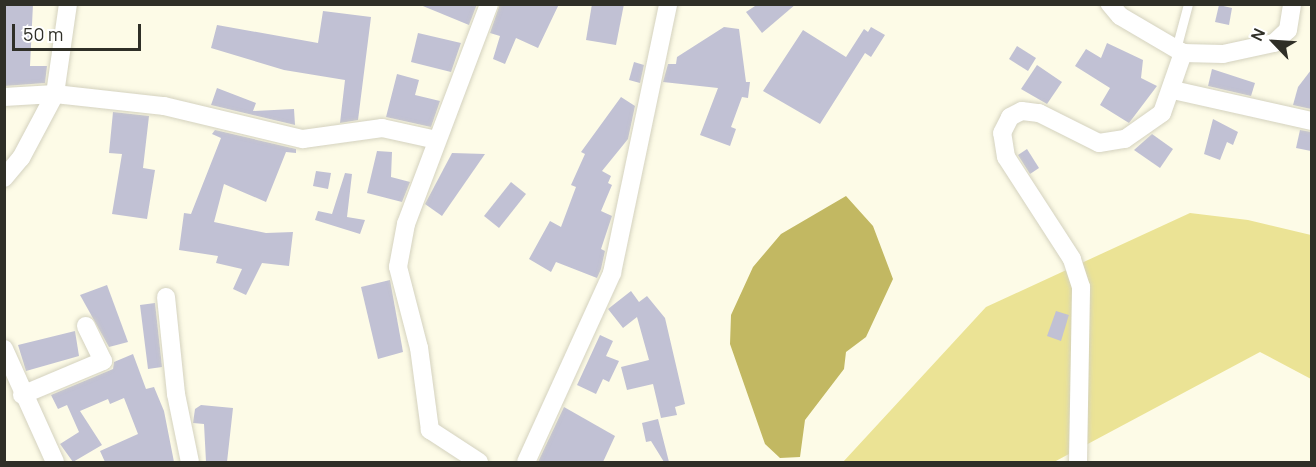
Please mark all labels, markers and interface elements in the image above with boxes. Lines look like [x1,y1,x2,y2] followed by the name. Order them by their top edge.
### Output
[15,12,144,50] scale bar
[1244,12,1304,72] north arrow
[23,22,63,46] text: 50 m
[1245,25,1270,44] text: N

